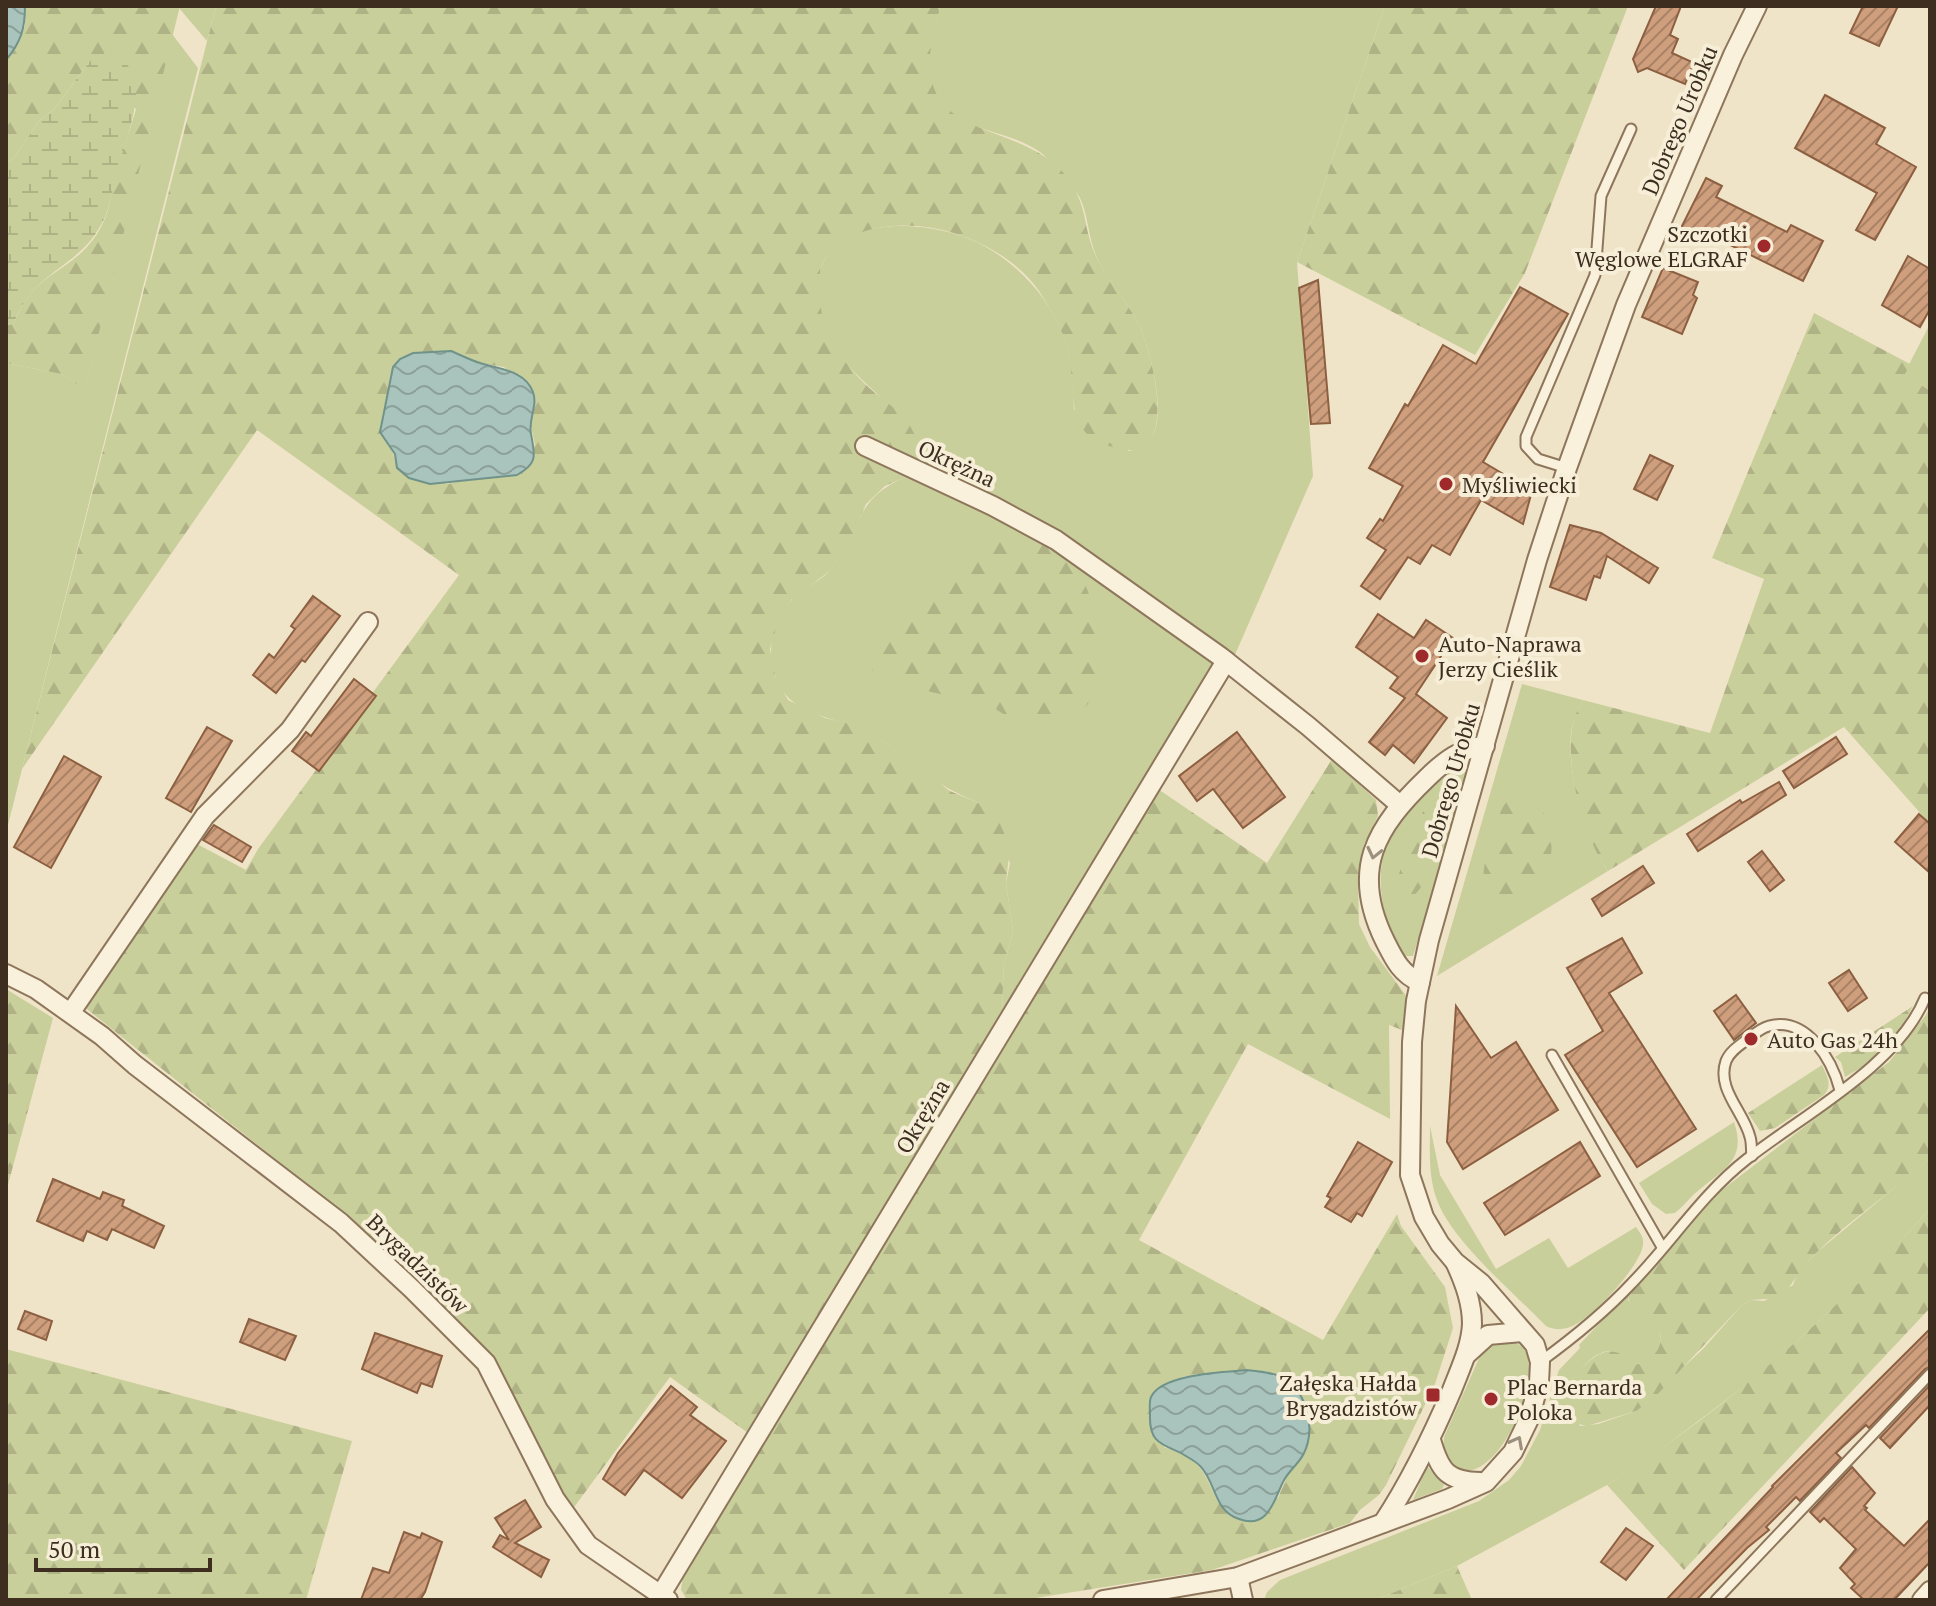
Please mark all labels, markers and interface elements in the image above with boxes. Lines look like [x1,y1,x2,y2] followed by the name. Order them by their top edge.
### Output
[1634,40,1724,199] street label: Dobrego Urobku
[1575,219,1748,273] place label: Szczotki Węglowe ELGRAF
[1755,237,1773,255] marker: Szczotki Węglowe ELGRAF
[914,433,1000,493] street label: Okrężna
[1462,470,1577,499] place label: Myśliwiecki
[1437,475,1455,493] marker: Myśliwiecki
[1438,629,1582,683] place label: Auto-Naprawa Jerzy Cieślik
[1413,647,1431,665] marker: Auto-Naprawa Jerzy Cieślik
[1414,699,1486,861] street label: Dobrego Urobku
[1366,846,1383,860] one-way arrow
[1767,1025,1898,1054] place label: Auto Gas 24h
[1742,1030,1760,1048] marker: Auto Gas 24h
[888,1073,956,1159] street label: Okrężna
[361,1207,476,1320] street label: Brygadzistów
[1279,1368,1418,1422] place label: Załęska Hałda Brygadzistów
[1507,1372,1642,1426] place label: Plac Bernarda Poloka
[1424,1386,1442,1404] marker: Załęska Hałda Brygadzistów
[1482,1390,1500,1408] marker: Plac Bernarda Poloka
[1508,1436,1523,1450] one-way arrow
[36,1522,210,1572] scale bar
[48,1533,100,1565] text: 50 m

